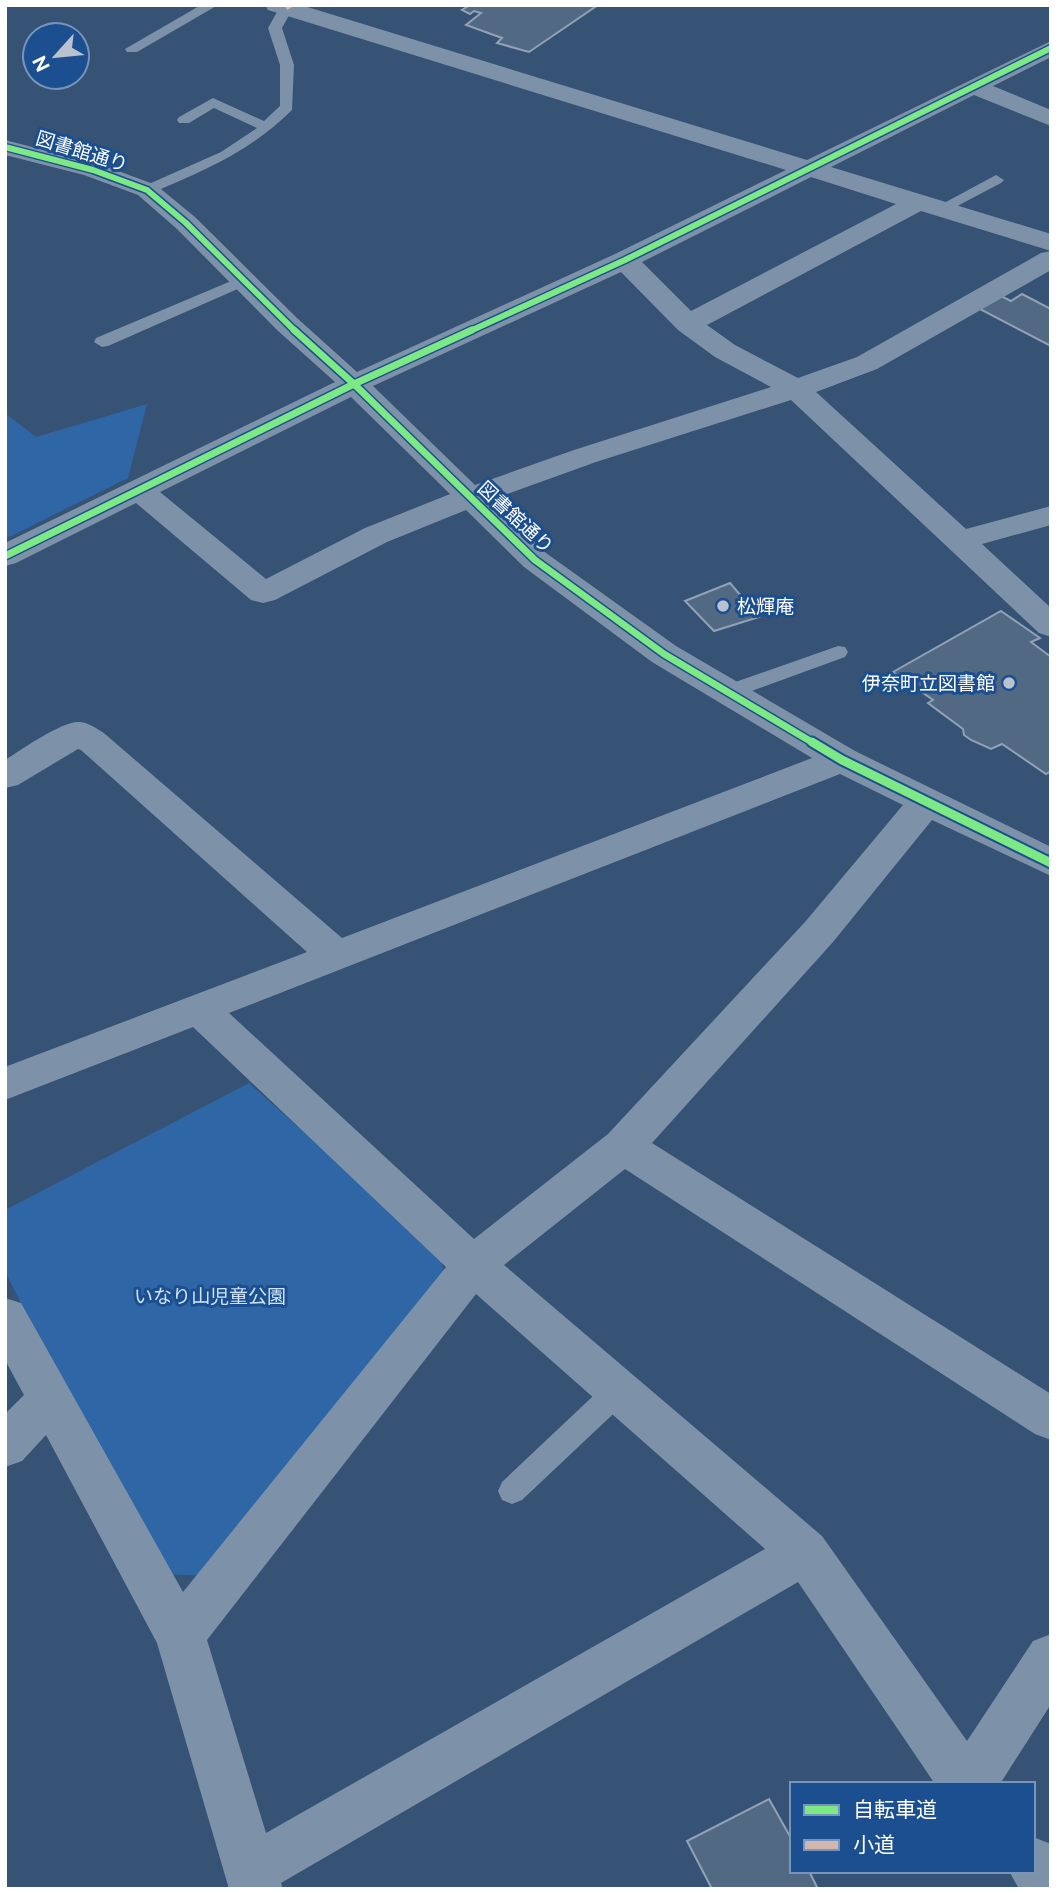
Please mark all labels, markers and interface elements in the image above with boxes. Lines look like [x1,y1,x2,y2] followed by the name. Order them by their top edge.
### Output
[21,21,91,91] north arrow
[28,52,54,75] text: N
[33,127,131,175] street label: 図書館通り
[474,477,558,557] street label: 図書館通り
[737,595,794,617] place label: 松輝庵
[715,598,731,614] marker: 松輝庵
[862,672,995,694] place label: 伊奈町立図書館
[1001,675,1017,691] marker: 伊奈町立図書館
[134,1285,286,1307] park label: いなり山児童公園
[790,1782,1035,1873] legend
[853,1797,937,1822] text: 自転車道
[853,1832,895,1857] text: 小道

